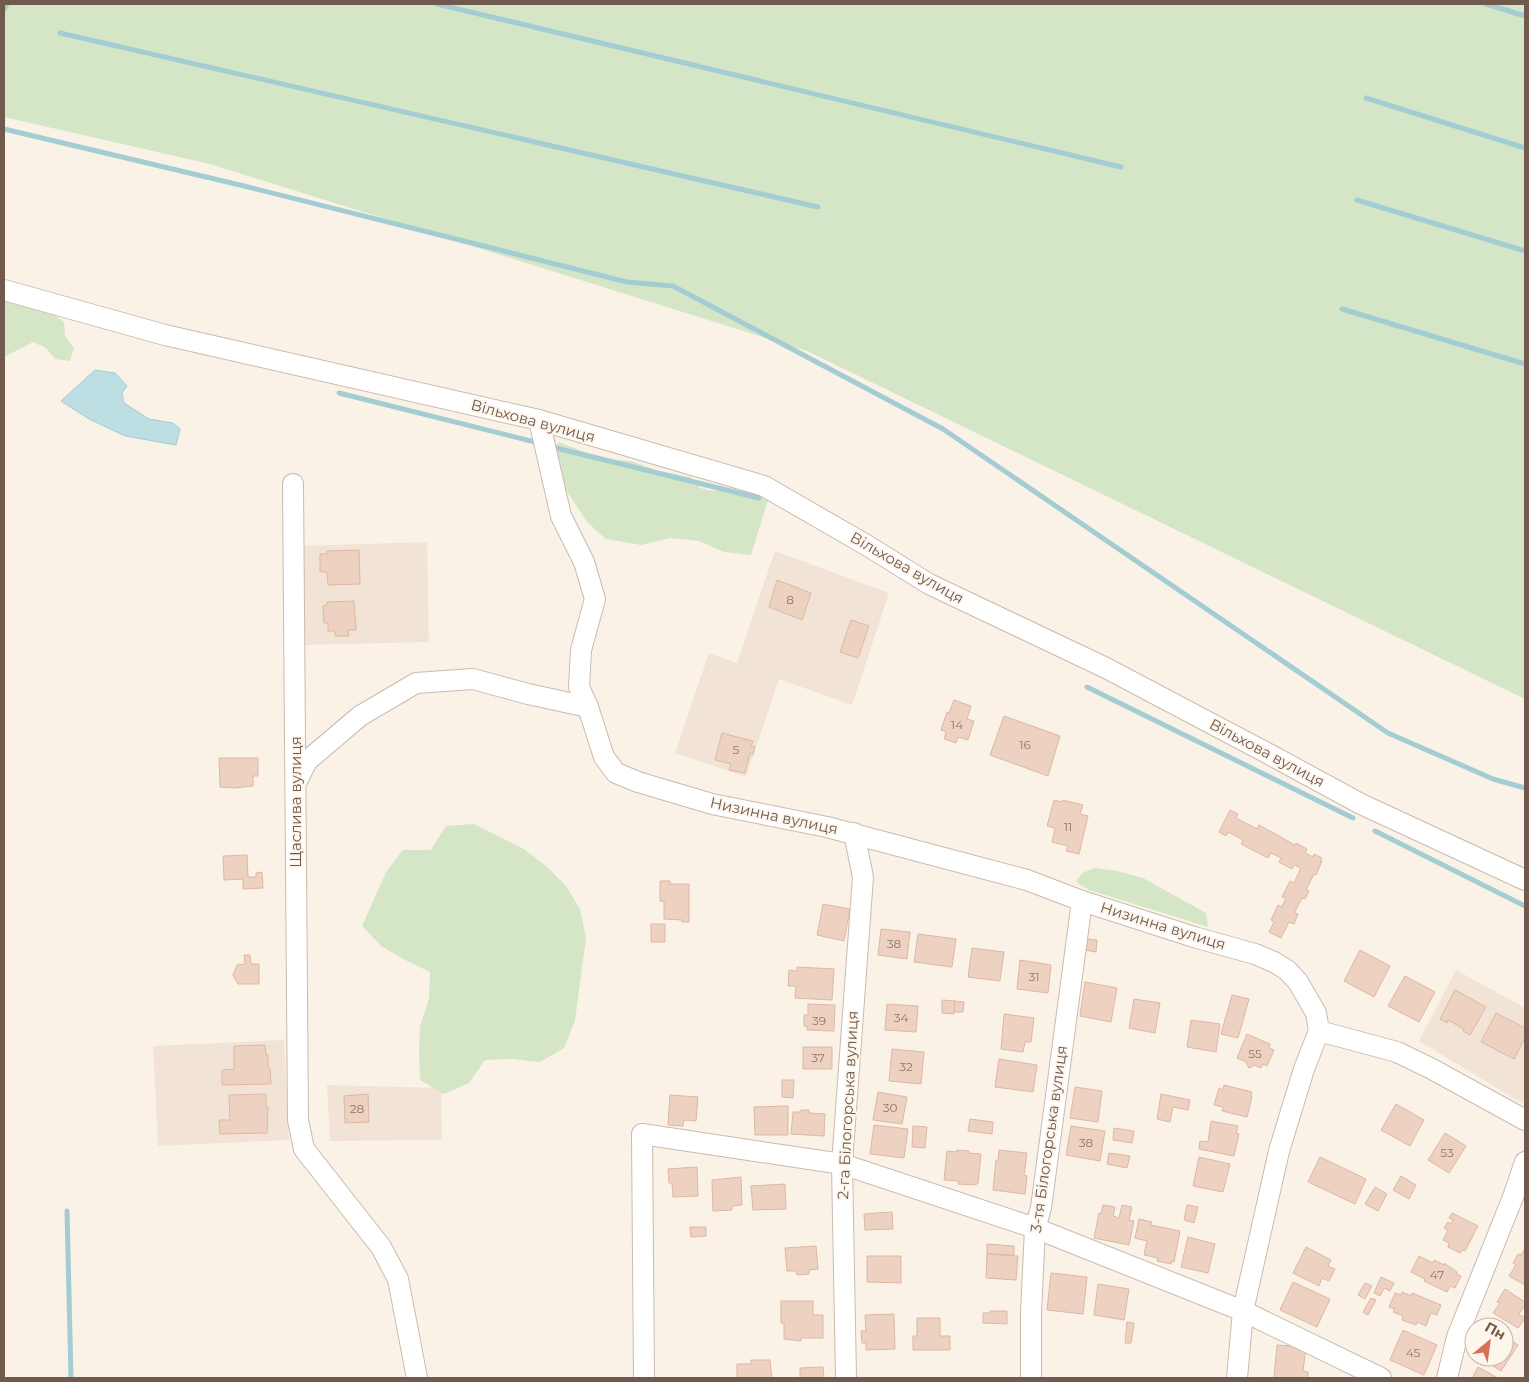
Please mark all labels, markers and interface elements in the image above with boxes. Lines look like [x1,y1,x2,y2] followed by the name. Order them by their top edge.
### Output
[469,395,597,446] street label: Вільхова вулиця
[847,527,967,608] street label: Вільхова вулиця
[786,592,794,607] house number: 8
[1206,714,1328,791] street label: Вільхова вулиця
[951,717,963,732] house number: 14
[286,736,305,868] street label: Щаслива вулиця
[1019,737,1031,752] house number: 16
[733,742,740,757] house number: 5
[708,793,840,838] street label: Низинна вулиця
[1064,819,1072,834] house number: 11
[1098,897,1228,954] street label: Низинна вулиця
[887,936,902,951] house number: 38
[1028,969,1040,984] house number: 31
[833,1010,862,1200] street label: 2-га Білогорська вулиця
[894,1010,908,1025] house number: 34
[812,1013,826,1028] house number: 39
[1026,1044,1071,1234] street label: 3-тя Білогорська вулиця
[1248,1046,1262,1061] house number: 55
[811,1050,825,1065] house number: 37
[899,1059,913,1074] house number: 32
[883,1100,897,1115] house number: 30
[350,1101,365,1116] house number: 28
[1079,1135,1094,1150] house number: 38
[1440,1145,1454,1160] house number: 53
[1430,1267,1444,1282] house number: 47
[1464,1317,1514,1367] north arrow
[1482,1318,1509,1344] text: Пн
[1406,1345,1421,1360] house number: 45

